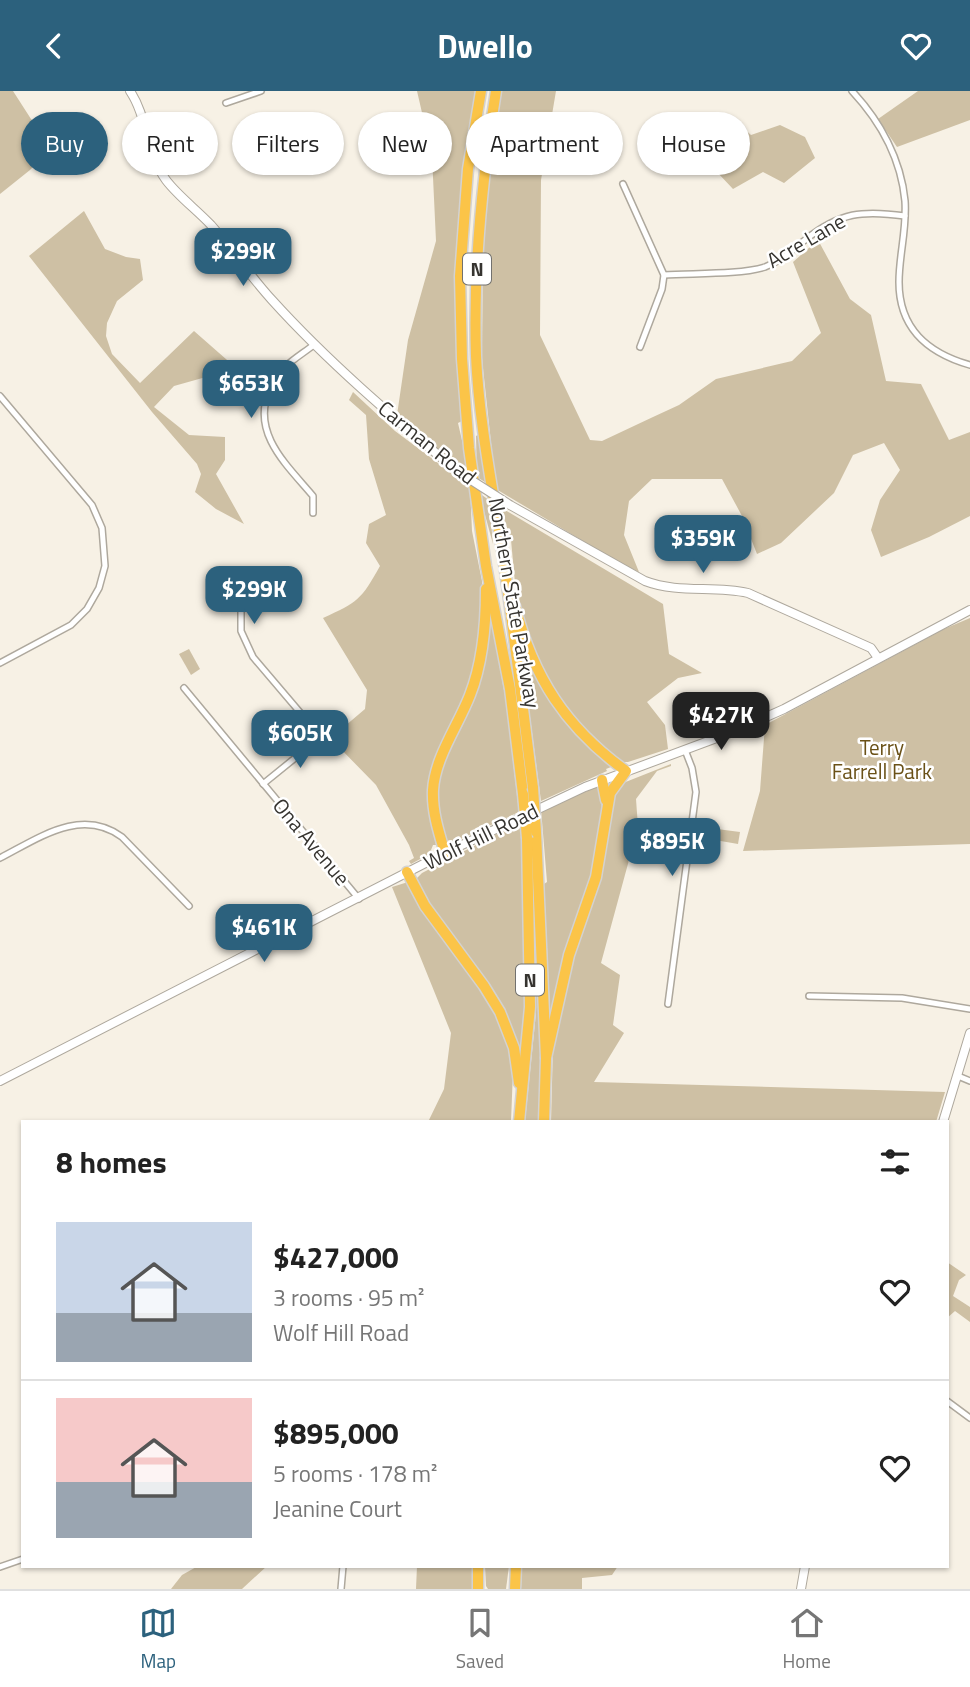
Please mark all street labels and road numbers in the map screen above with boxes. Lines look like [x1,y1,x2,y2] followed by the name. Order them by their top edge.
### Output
[760,205,851,276] street label: Acre Lane
[463,253,491,285] road number: N
[371,392,484,492] street label: Carman Road
[481,495,549,711] street label: Northern State Parkway
[265,790,358,892] street label: Ona Avenue
[418,794,543,878] street label: Wolf Hill Road
[516,965,544,995] road number: N

